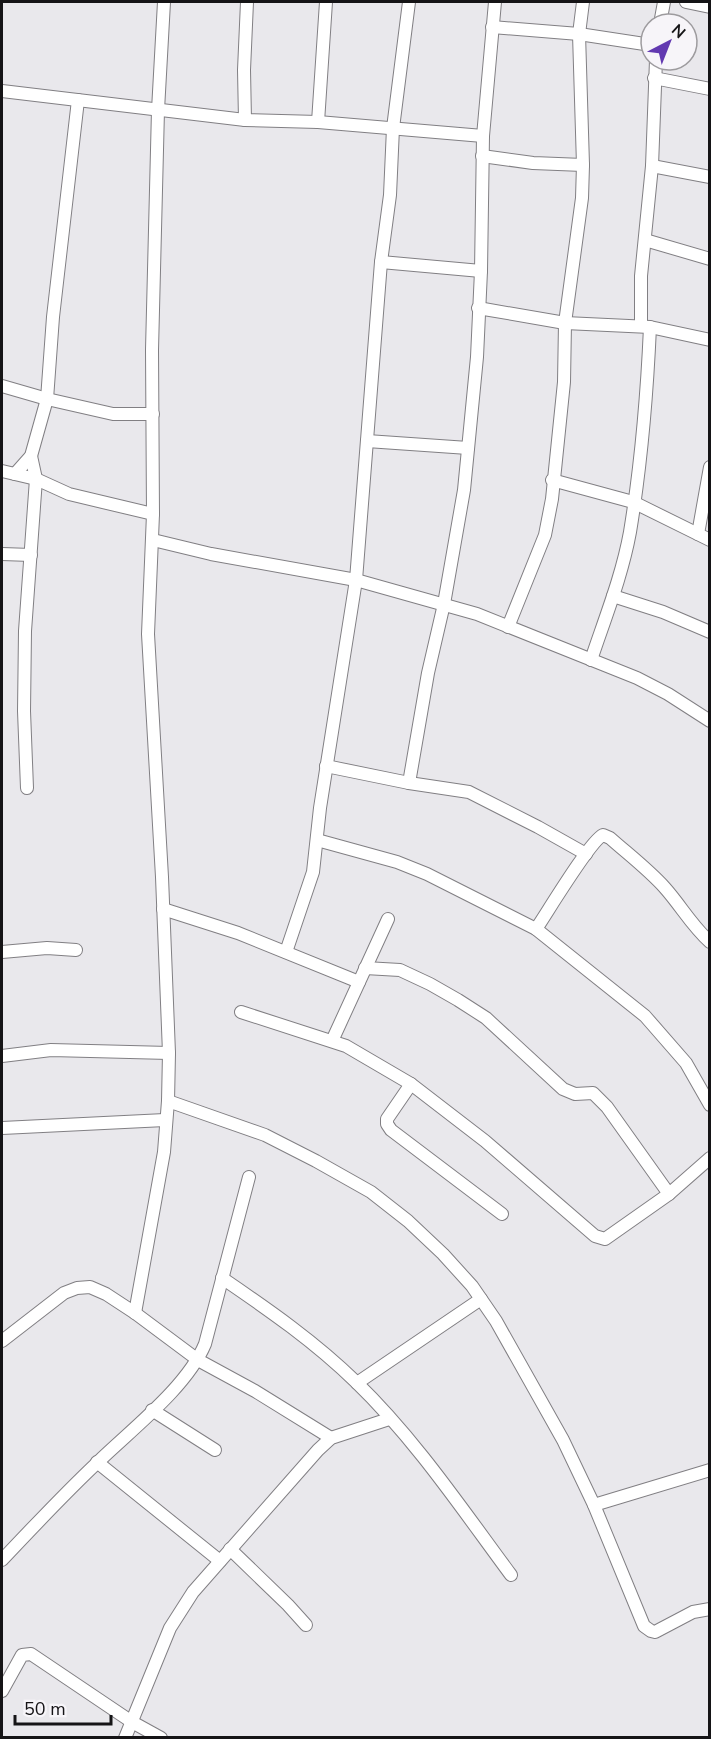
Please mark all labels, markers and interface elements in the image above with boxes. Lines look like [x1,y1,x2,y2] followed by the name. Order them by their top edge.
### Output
[639,12,699,72] north arrow
[667,19,690,44] text: N
[15,1688,111,1726] scale bar
[24,1697,66,1721] text: 50 m

